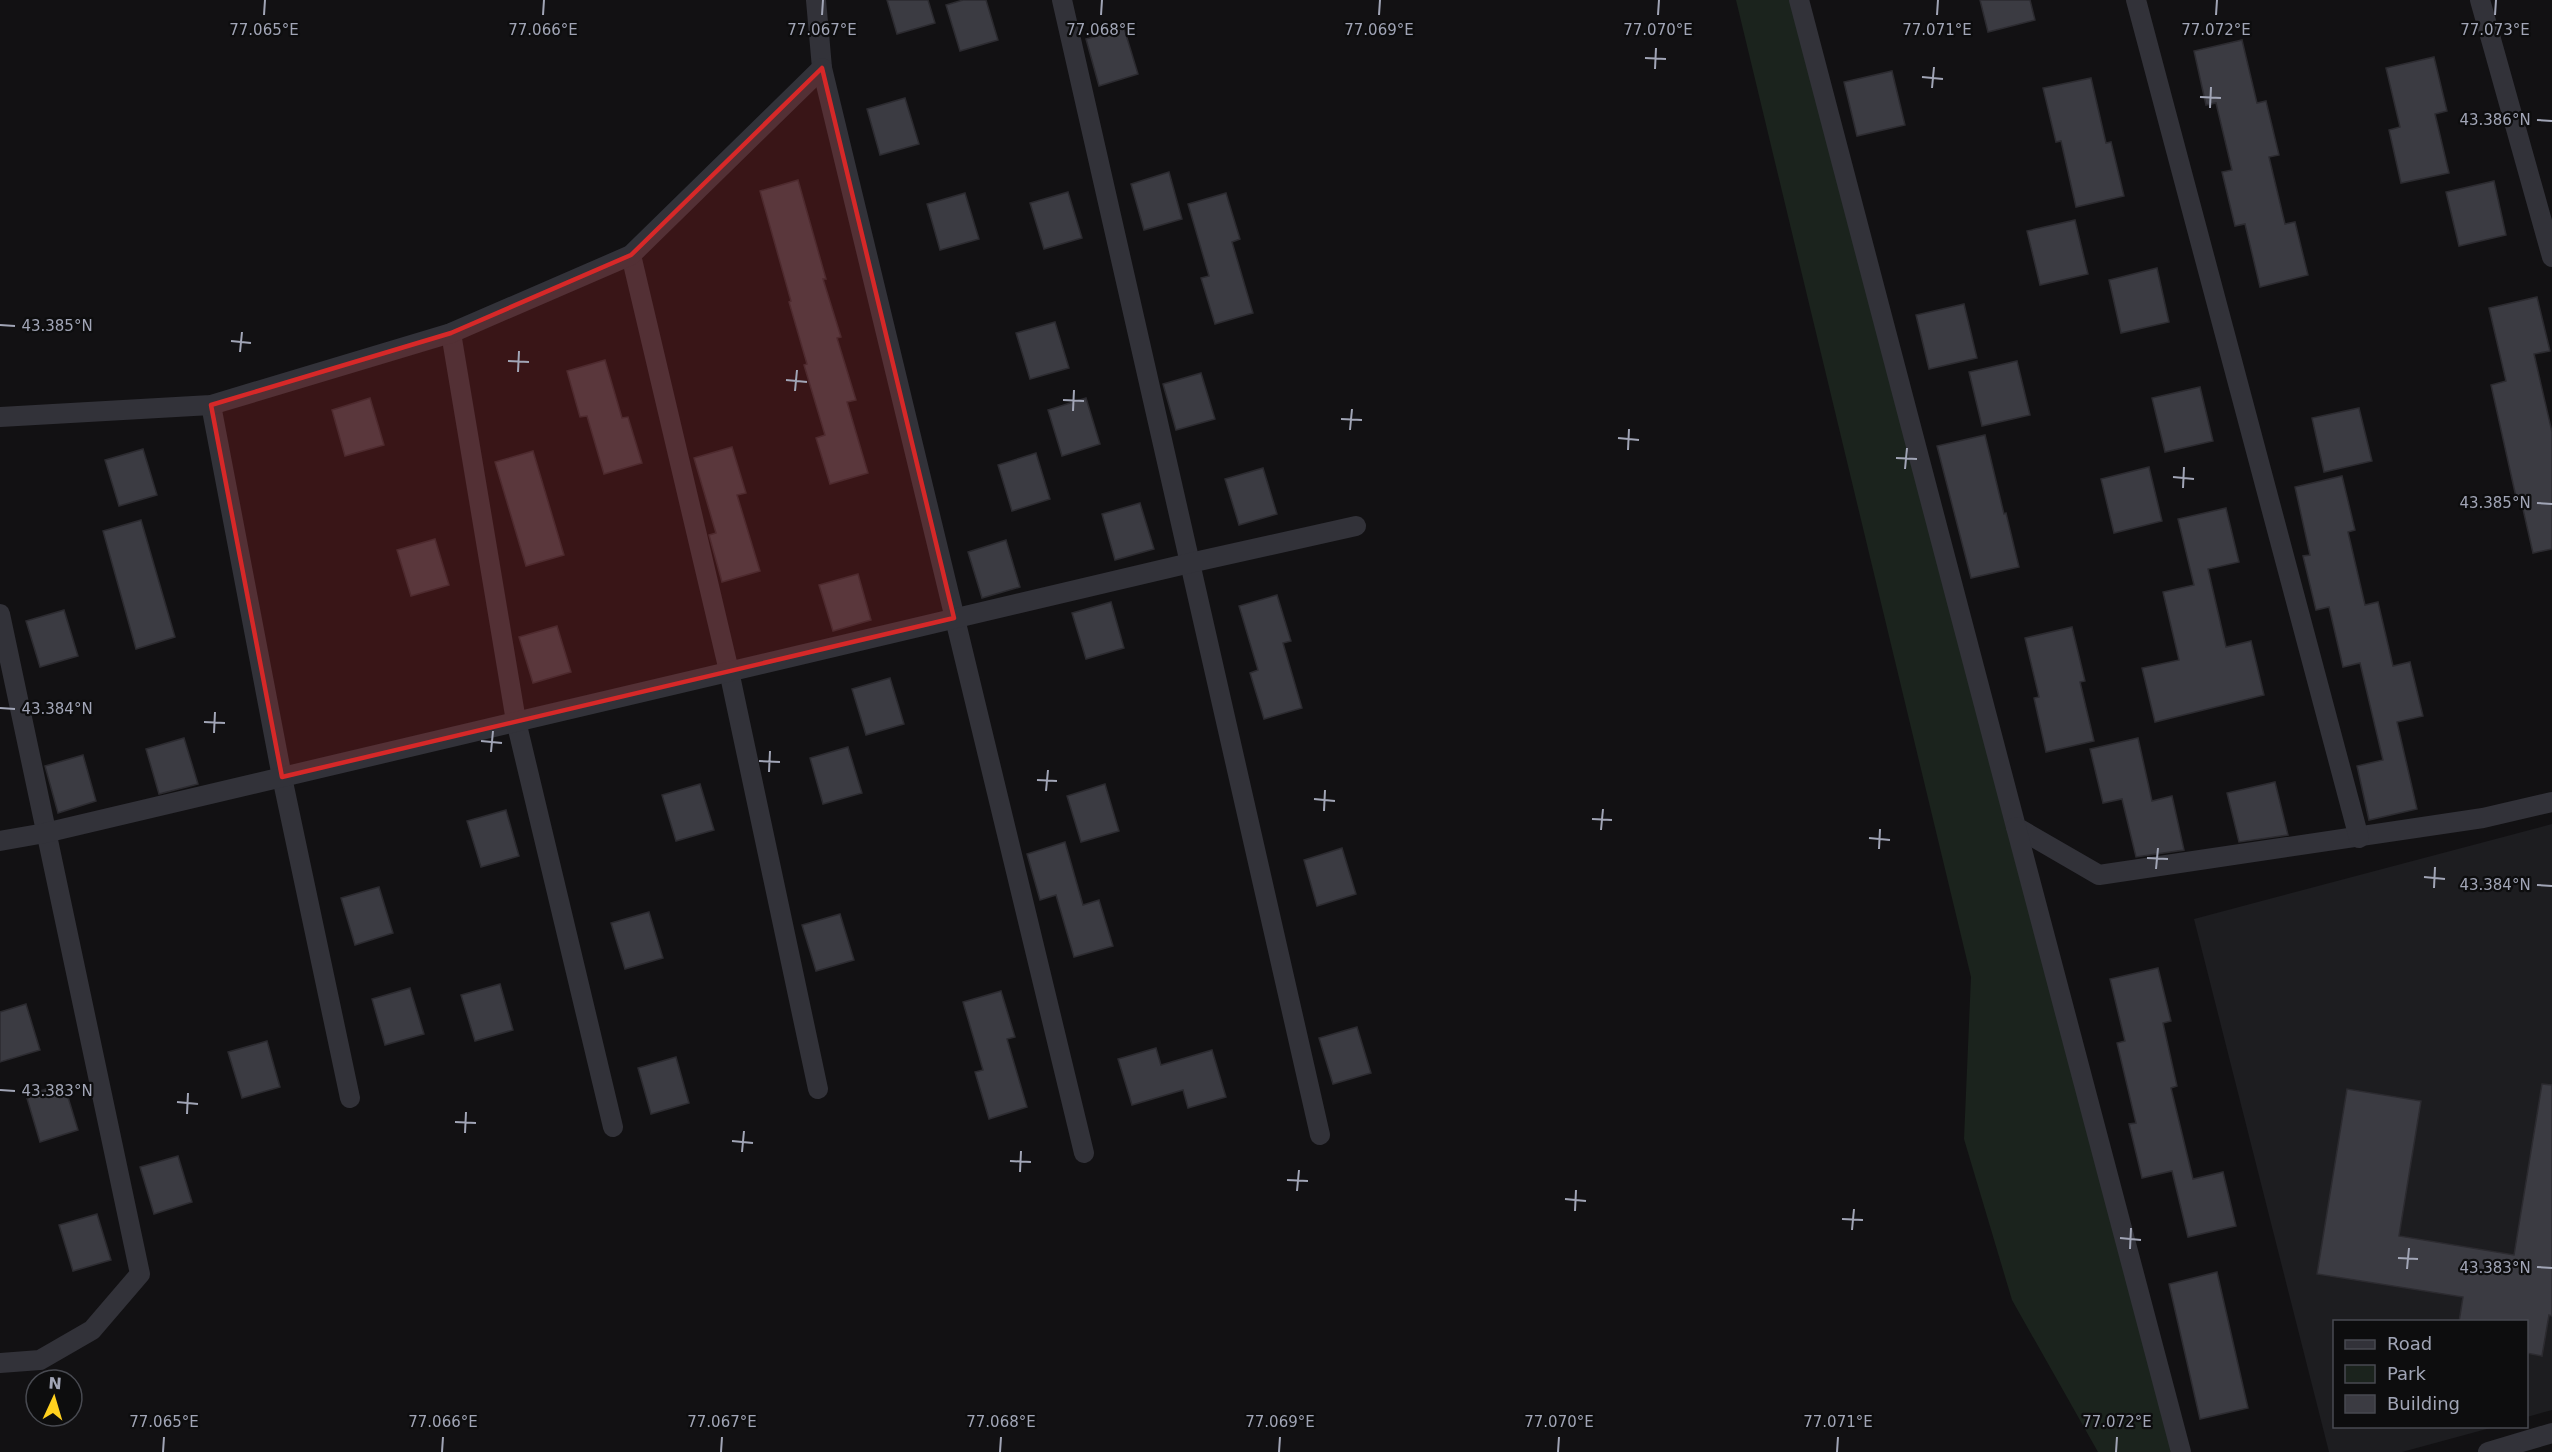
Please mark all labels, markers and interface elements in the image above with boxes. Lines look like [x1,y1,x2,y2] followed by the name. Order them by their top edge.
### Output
[229,21,299,39] text: 77.065°E
[508,21,578,39] text: 77.066°E
[787,21,857,39] text: 77.067°E
[1066,21,1136,39] text: 77.068°E
[1344,21,1414,39] text: 77.069°E
[1623,21,1693,39] text: 77.070°E
[1902,21,1972,39] text: 77.071°E
[2181,21,2251,39] text: 77.072°E
[2460,21,2530,39] text: 77.073°E
[2459,111,2531,129] text: 43.386°N
[21,317,93,335] text: 43.385°N
[2459,494,2531,512] text: 43.385°N
[21,700,93,718] text: 43.384°N
[2459,876,2531,894] text: 43.384°N
[21,1082,93,1100] text: 43.383°N
[2459,1259,2531,1277] text: 43.383°N
[2333,1320,2528,1428] legend
[2387,1333,2432,1354] text: Road
[2387,1363,2426,1384] text: Park
[24,1368,84,1428] north arrow
[48,1374,62,1393] text: N
[2387,1393,2460,1414] text: Building
[129,1413,199,1431] text: 77.065°E
[408,1413,478,1431] text: 77.066°E
[687,1413,757,1431] text: 77.067°E
[966,1413,1036,1431] text: 77.068°E
[1245,1413,1315,1431] text: 77.069°E
[1524,1413,1594,1431] text: 77.070°E
[1803,1413,1873,1431] text: 77.071°E
[2082,1413,2152,1431] text: 77.072°E

